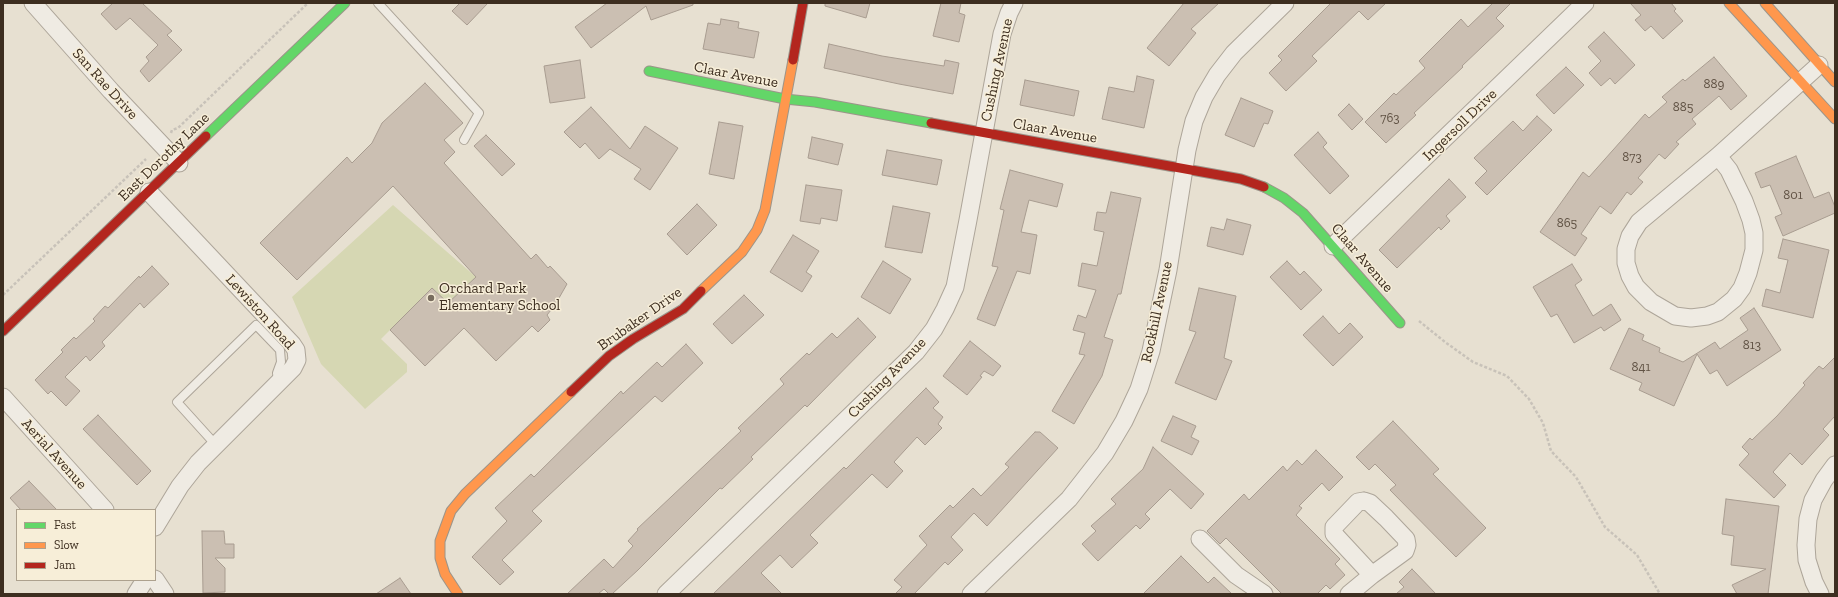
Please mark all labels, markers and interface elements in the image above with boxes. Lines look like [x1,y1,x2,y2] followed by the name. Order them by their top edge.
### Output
[977,17,1017,123] street label: Cushing Avenue
[68,45,142,123] street label: San Rae Drive
[692,58,780,92] street label: Claar Avenue
[1704,76,1724,92] house number: 889
[1419,85,1501,165] street label: Ingersoll Drive
[1673,99,1693,115] house number: 885
[115,109,213,205] street label: East Dorothy Lane
[1380,110,1400,126] house number: 763
[1011,115,1099,147] street label: Claar Avenue
[1622,149,1642,165] house number: 873
[1783,187,1803,203] house number: 801
[1557,215,1577,231] house number: 865
[1327,220,1397,296] street label: Claar Avenue
[1137,260,1177,364] street label: Rockhill Avenue
[222,271,298,353] street label: Lewiston Road
[439,280,560,315] place label: Orchard Park Elementary School
[594,283,686,355] street label: Brubaker Drive
[426,293,436,303] marker: Orchard Park Elementary School
[844,334,930,422] street label: Cushing Avenue
[1743,337,1761,353] house number: 813
[1631,359,1651,375] house number: 841
[17,415,91,493] street label: Aerial Avenue
[16,509,156,581] legend
[54,518,76,532] text: Fast
[54,538,79,552] text: Slow
[54,558,75,572] text: Jam

